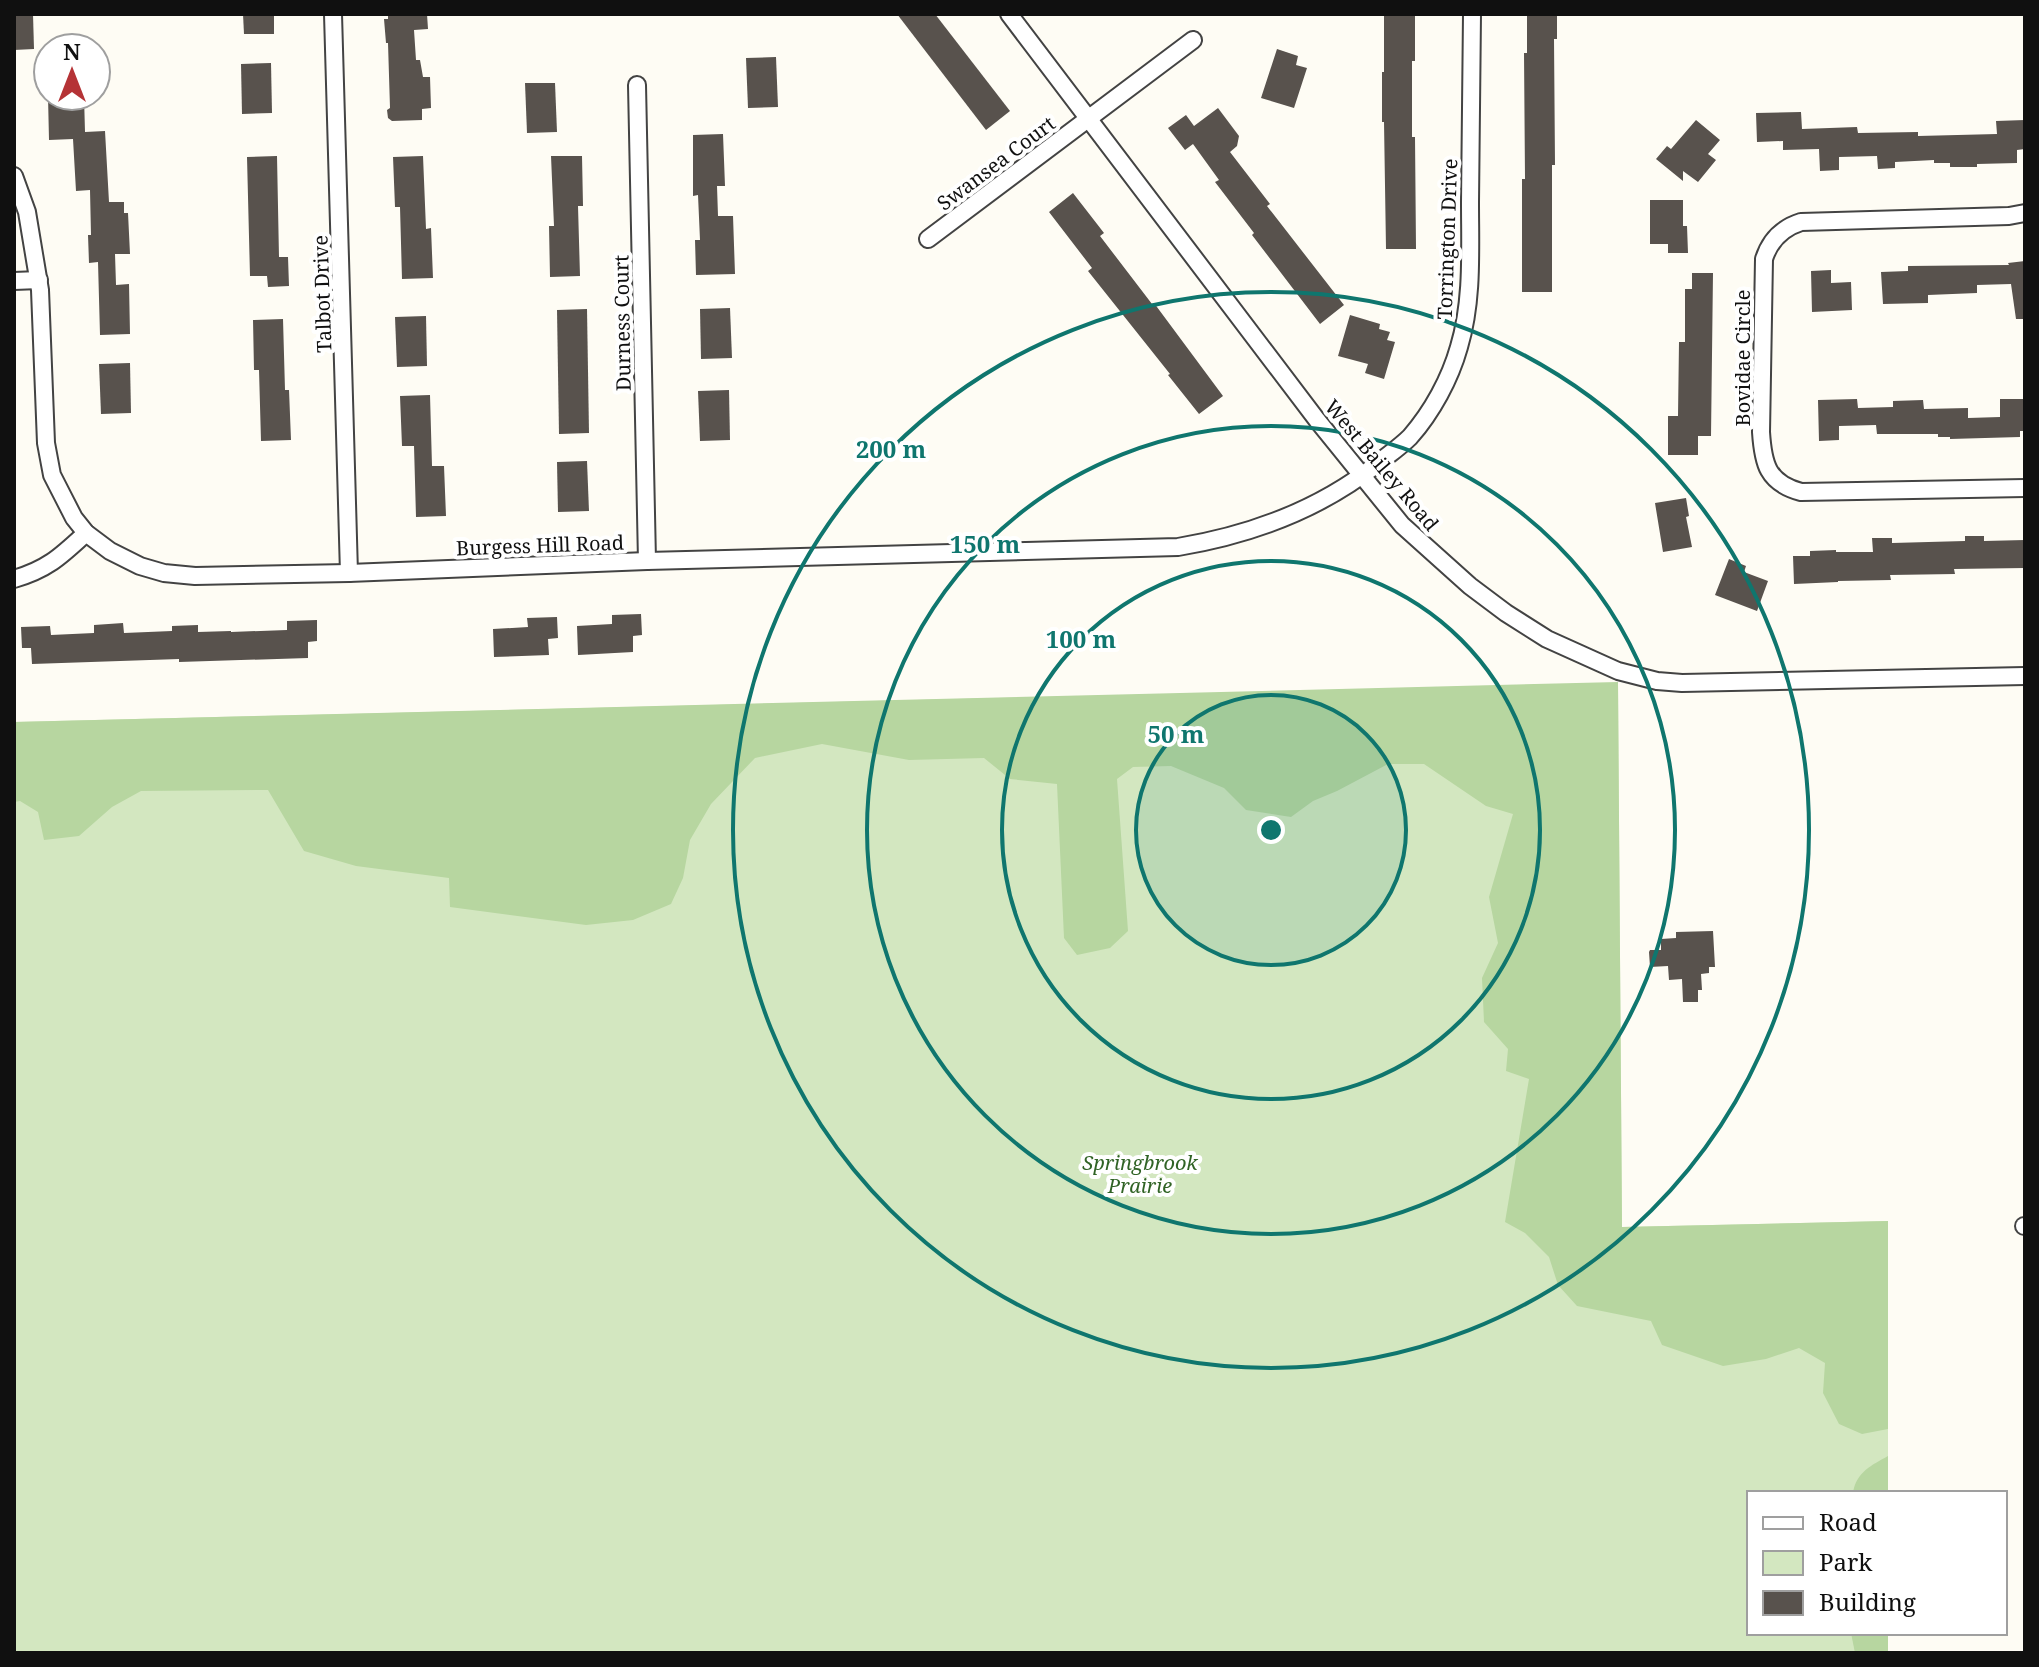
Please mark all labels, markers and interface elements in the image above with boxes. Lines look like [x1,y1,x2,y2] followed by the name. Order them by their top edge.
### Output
[32,32,112,112] north arrow
[63,36,81,66] text: N
[931,110,1061,216] street label: Swansea Court
[1431,158,1463,320] street label: Torrington Drive
[306,235,338,353] street label: Talbot Drive
[607,255,637,391] street label: Durness Court
[1729,290,1756,426] street label: Bovidae Circle
[1319,393,1445,537] street label: West Bailey Road
[856,432,927,465] text: 200 m
[950,527,1021,560] text: 150 m
[456,529,624,561] street label: Burgess Hill Road
[1046,622,1117,655] text: 100 m
[1147,717,1205,750] text: 50 m
[1257,816,1285,844] centre of rings
[1082,1149,1198,1199] park label: Springbrook Prairie
[1747,1491,2007,1635] legend
[1819,1505,1877,1538] text: Road
[1819,1545,1873,1578] text: Park
[1819,1585,1916,1618] text: Building

